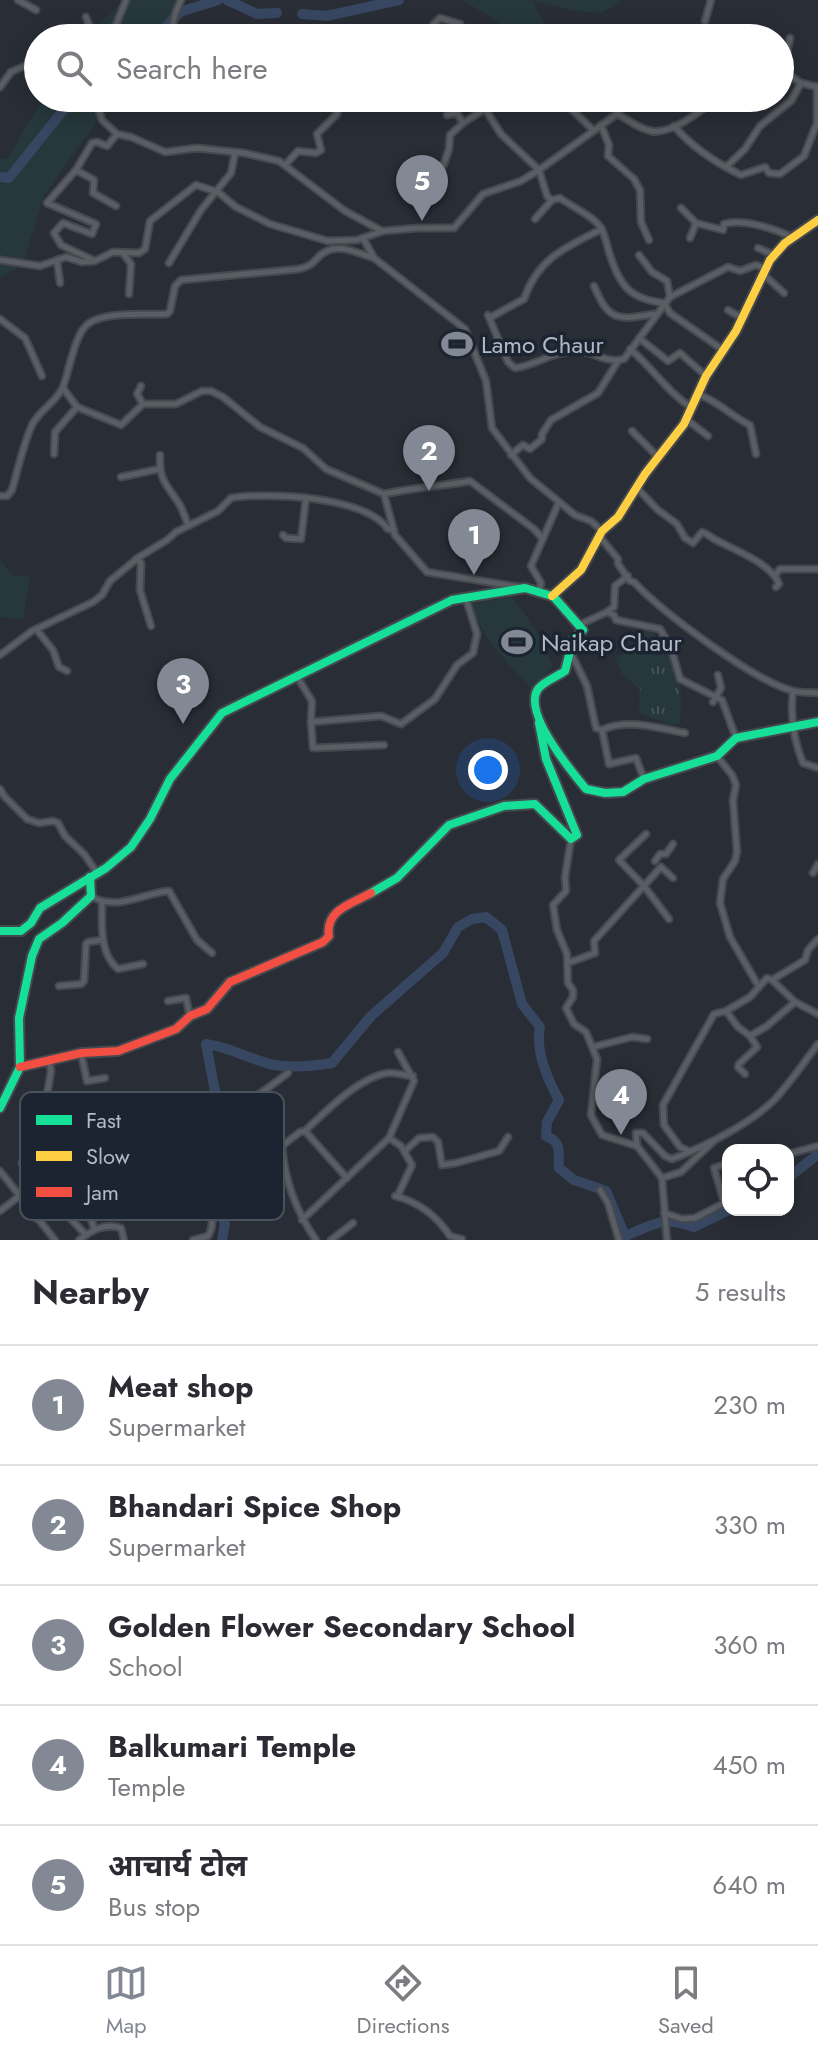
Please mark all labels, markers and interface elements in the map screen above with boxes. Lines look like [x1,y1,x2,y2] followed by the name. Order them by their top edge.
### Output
[24,24,794,112] search box
[52,46,96,90] icon: search
[116,47,268,90] text: Search here
[396,155,448,221] pin: 5
[440,327,474,361] sports icon: Lamo Chaur
[481,327,605,362] place label: Lamo Chaur
[403,425,455,491] pin: 2
[448,509,500,575] pin: 1
[500,625,534,659] sports icon: Naikap Chaur
[541,625,683,660] place label: Naikap Chaur
[157,658,209,724] pin: 3
[468,750,508,790] your location
[595,1069,647,1135] pin: 4
[20,1092,284,1220] legend
[86,1104,122,1136] text: Fast
[86,1140,130,1172] text: Slow
[722,1144,794,1216] map controls
[722,1144,794,1216] button: locate
[83,1176,119,1208] text: Jam
[32,1268,149,1317] text: Nearby
[695,1273,786,1311] text: 5 results
[108,1365,254,1408] text: Meat shop
[51,1386,65,1424] text: 1
[713,1386,786,1424] text: 230 m
[108,1408,245,1446] text: Supermarket
[108,1485,401,1528] text: Bhandari Spice Shop
[49,1506,67,1544] text: 2
[714,1506,786,1544] text: 330 m
[108,1528,245,1566] text: Supermarket
[108,1605,575,1648] text: Golden Flower Secondary School
[50,1626,66,1664] text: 3
[713,1626,786,1664] text: 360 m
[108,1648,183,1686] text: School
[108,1725,356,1768] text: Balkumari Temple
[49,1746,67,1784] text: 4
[712,1746,786,1784] text: 450 m
[108,1768,185,1806] text: Temple
[108,1844,247,1887] text: आचार्य टोल
[50,1866,66,1904] text: 5
[712,1866,786,1904] text: 640 m
[108,1888,200,1926] text: Bus stop
[104,1961,148,2041] tab: Map
[357,1961,450,2041] tab: Directions
[658,1961,714,2041] tab: Saved

